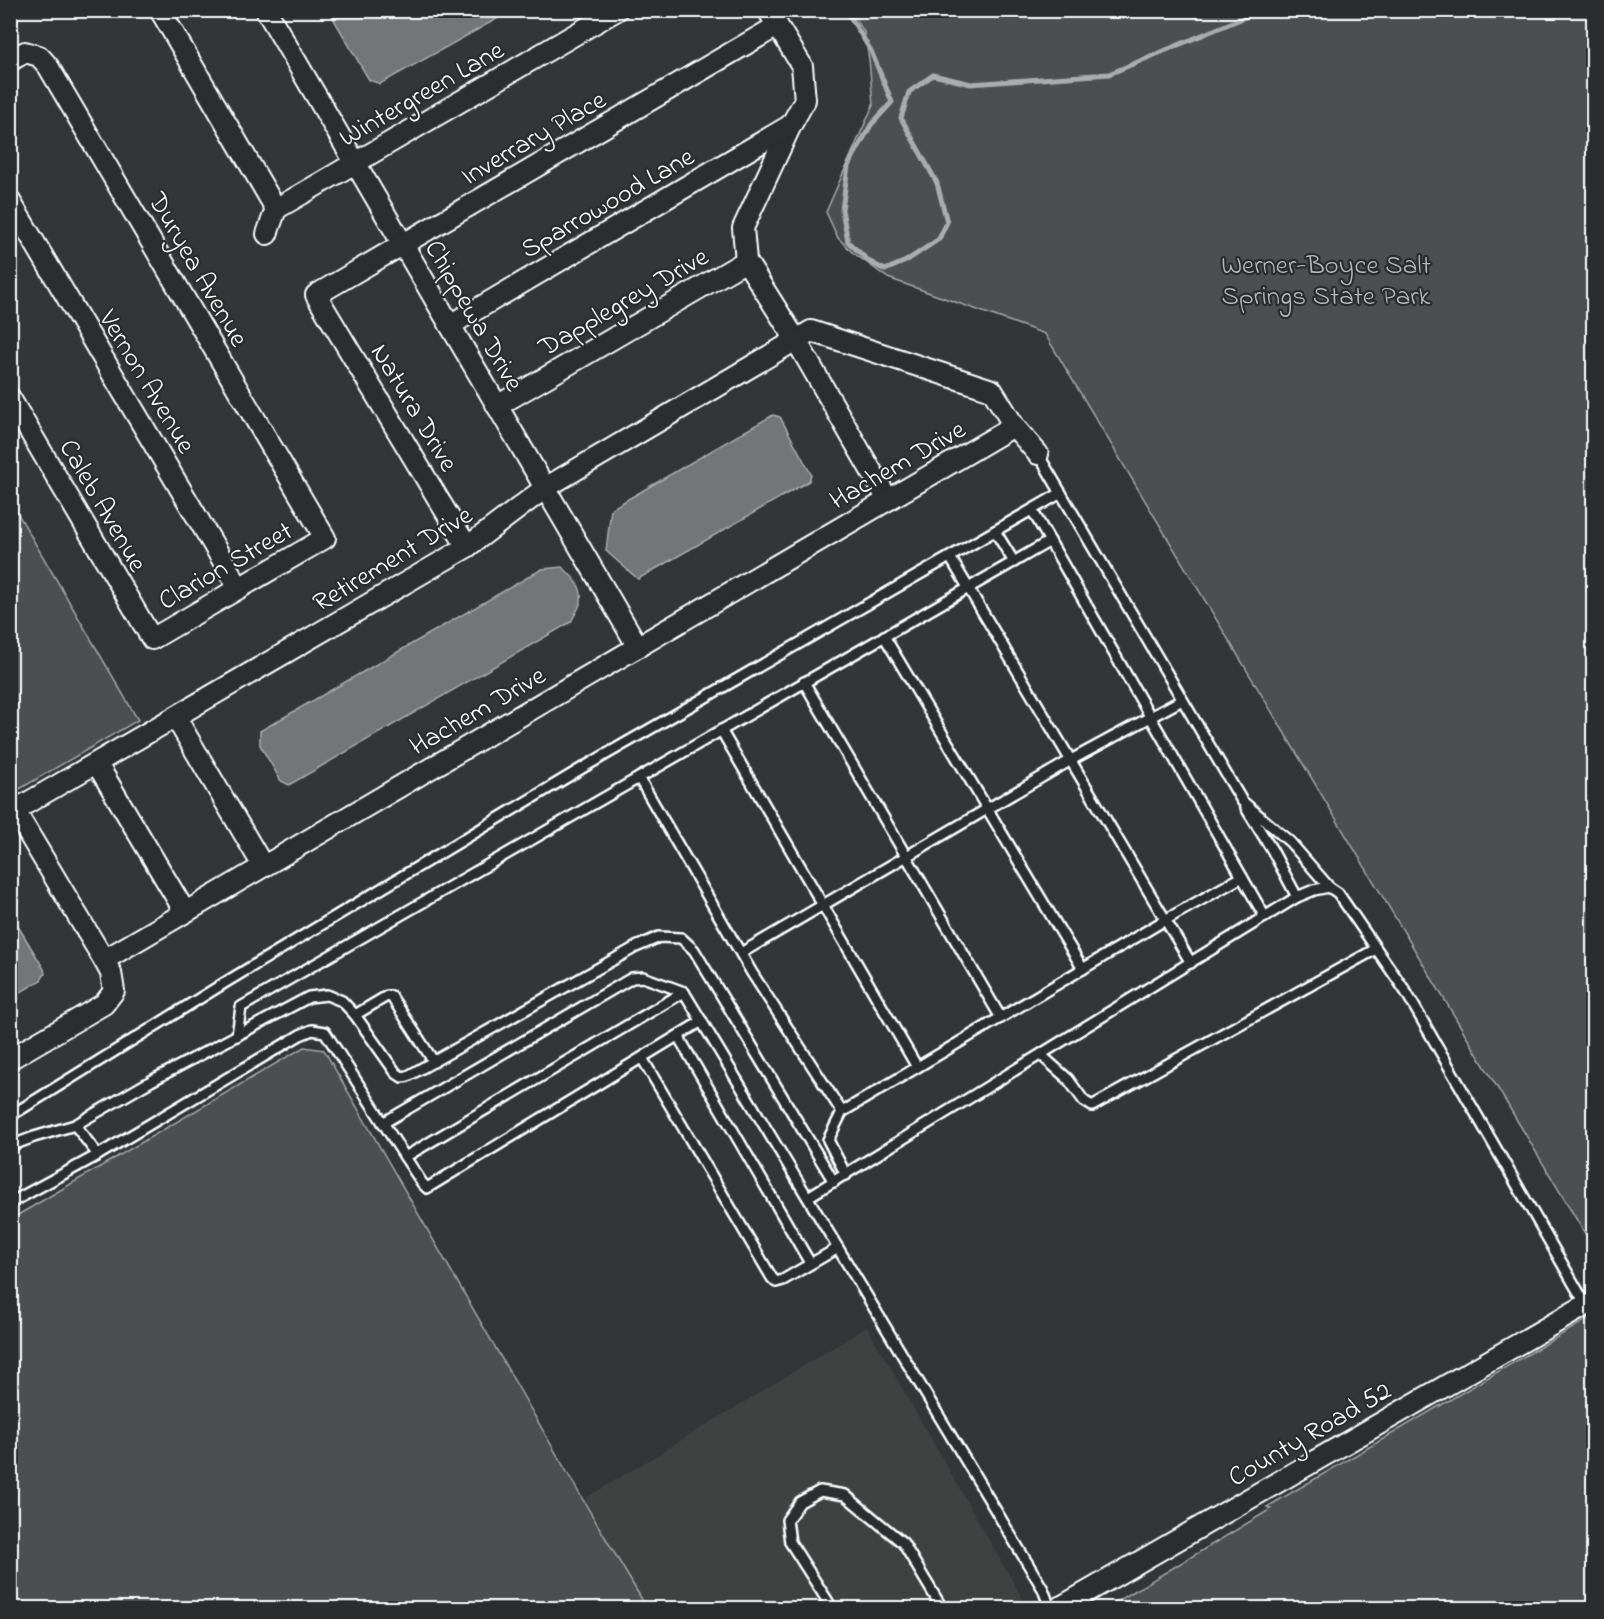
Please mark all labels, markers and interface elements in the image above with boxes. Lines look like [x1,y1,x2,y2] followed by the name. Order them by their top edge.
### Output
[333,32,513,158] street label: Wintergreen Lane
[455,81,615,196] street label: Inverrary Place
[514,138,703,270] street label: Sparrowood Lane
[136,185,257,356] street label: Duryea Avenue
[414,233,533,400] street label: Chippewa Drive
[531,238,717,368] street label: Dapplegrey Drive
[1221,247,1431,317] park label: Werner-Boyce Salt Springs State Park
[87,302,205,462] street label: Vernon Avenue
[359,337,467,481] street label: Natura Drive
[823,411,974,521] street label: Hachem Drive
[48,433,156,581] street label: Caleb Avenue
[306,497,481,623] street label: Retirement Drive
[152,513,301,621] street label: Clarion Street
[403,657,554,767] street label: Hachem Drive
[1221,1373,1399,1498] street label: County Road 52

